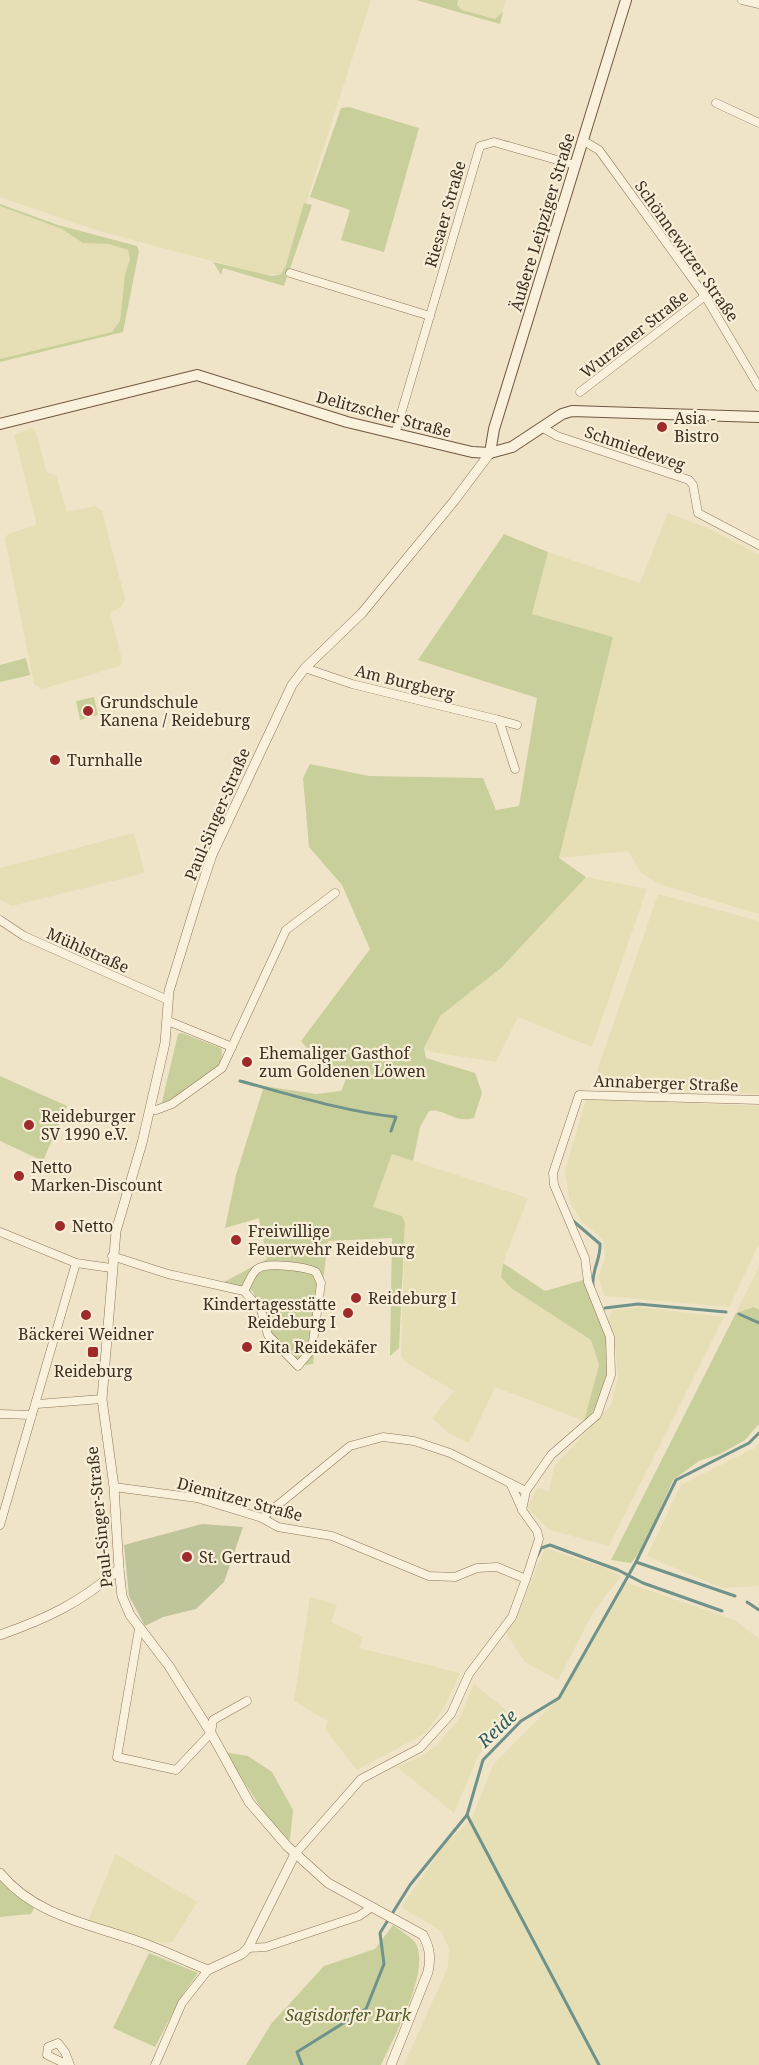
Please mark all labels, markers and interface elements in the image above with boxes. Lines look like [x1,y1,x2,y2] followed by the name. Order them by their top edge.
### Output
[504,130,580,314] street label: Äußere Leipziger Straße
[419,158,471,270] street label: Riesaer Straße
[630,176,744,326] street label: Schönnewitzer Straße
[576,285,692,383] street label: Wurzener Straße
[314,385,454,443] street label: Delitzscher Straße
[674,407,719,447] place label: Asia - Bistro
[655,420,669,434] marker: Asia - Bistro
[582,421,689,476] street label: Schmiedeweg
[353,659,457,705] street label: Am Burgberg
[100,691,250,731] place label: Grundschule Kanena / Reideburg
[81,704,95,718] marker: Grundschule Kanena / Reideburg
[179,744,255,884] street label: Paul-Singer-Straße
[67,749,142,771] place label: Turnhalle
[48,753,62,767] marker: Turnhalle
[43,922,133,978] street label: Mühlstraße
[259,1042,426,1082] place label: Ehemaliger Gasthof zum Goldenen Löwen
[240,1055,254,1069] marker: Ehemaliger Gasthof zum Goldenen Löwen
[593,1069,739,1097] street label: Annaberger Straße
[41,1105,136,1145] place label: Reideburger SV 1990 e.V.
[22,1118,36,1132] marker: Reideburger SV 1990 e.V.
[31,1156,163,1196] place label: Netto Marken-Discount
[12,1169,26,1183] marker: Netto Marken-Discount
[72,1215,113,1237] place label: Netto
[53,1219,67,1233] marker: Netto
[248,1220,415,1260] place label: Freiwillige Feuerwehr Reideburg
[229,1233,243,1247] marker: Freiwillige Feuerwehr Reideburg
[368,1287,457,1309] place label: Reideburg I
[349,1291,363,1305] marker: Reideburg I
[203,1293,336,1333] place label: Kindertagesstätte Reideburg I
[341,1306,355,1320] marker: Kindertagesstätte Reideburg I
[79,1308,93,1322] marker: Bäckerei Weidner
[18,1323,154,1345] place label: Bäckerei Weidner
[259,1336,378,1358] place label: Kita Reidekäfer
[240,1340,254,1354] marker: Kita Reidekäfer
[86,1345,100,1359] marker: Reideburg
[54,1360,133,1382] place label: Reideburg
[81,1445,117,1589] street label: Paul-Singer-Straße
[175,1472,305,1526] street label: Diemitzer Straße
[199,1546,291,1568] place label: St. Gertraud
[180,1550,194,1564] marker: St. Gertraud
[471,1704,522,1753] water label: Reide
[285,2004,412,2026] park label: Sagisdorfer Park

